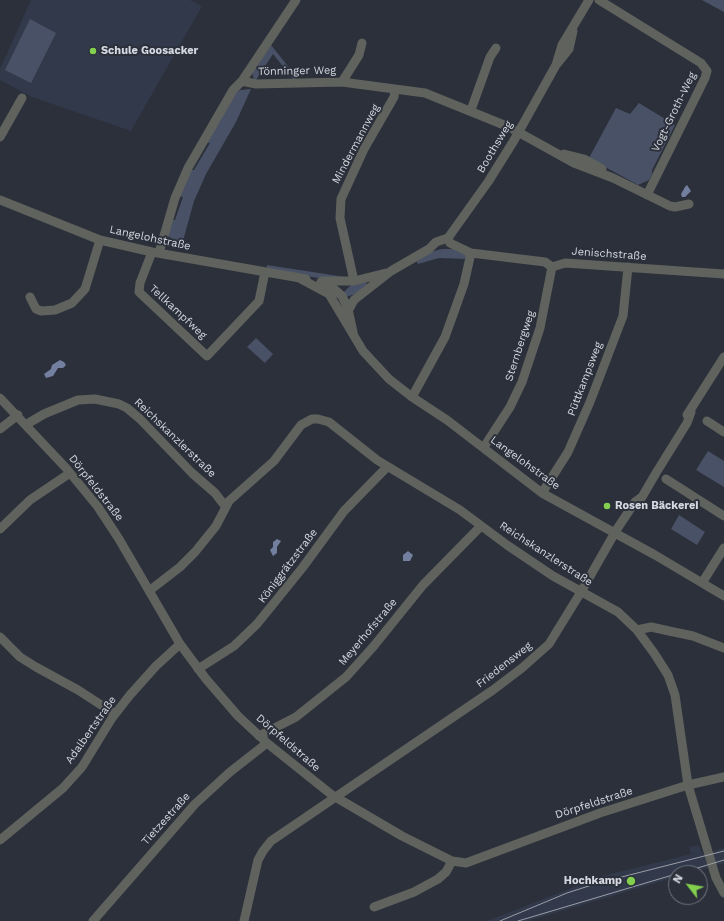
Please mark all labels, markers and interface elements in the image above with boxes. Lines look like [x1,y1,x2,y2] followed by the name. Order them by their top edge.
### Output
[101,44,198,58] place label: Schule Goosacker
[88,46,98,56] marker: Schule Goosacker
[258,64,336,78] street label: Tönninger Weg
[649,70,699,154] street label: Vogt-Groth-Weg
[329,102,383,186] street label: Mindermannweg
[474,119,516,175] street label: Boothsweg
[108,223,192,253] street label: Langelohstraße
[571,245,647,263] street label: Jenischstraße
[147,282,209,342] street label: Tellkampfweg
[502,309,538,383] street label: Sternbergweg
[565,340,605,418] street label: Püttkampsweg
[131,396,219,480] street label: Reichskanzlerstraße
[488,433,562,493] street label: Langelohstraße
[66,452,126,524] street label: Dörpfeldstraße
[615,499,698,513] place label: Rosen Bäckerei
[602,501,612,511] marker: Rosen Bäckerei
[497,519,595,589] street label: Reichskanzlerstraße
[256,526,320,606] street label: Königgrätzstraße
[336,596,400,668] street label: Meyerhofstraße
[474,639,534,691] street label: Friedensweg
[63,694,119,766] street label: Adalbertstraße
[253,712,323,774] street label: Dörpfeldstraße
[554,784,634,822] street label: Dörpfeldstraße
[139,790,193,848] street label: Tietzestraße
[668,865,708,905] north arrow
[670,872,686,886] text: N
[564,874,622,888] place label: Hochkamp
[625,875,637,887] marker: Hochkamp

